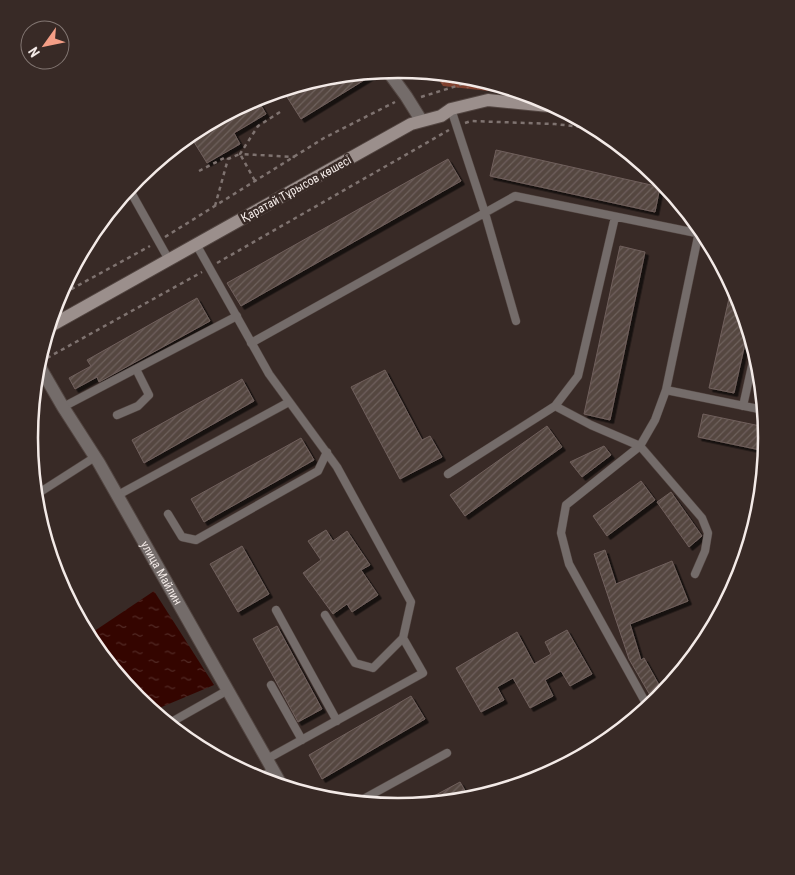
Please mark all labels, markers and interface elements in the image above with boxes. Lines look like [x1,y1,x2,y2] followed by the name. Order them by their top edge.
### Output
[20,20,70,70] north arrow
[25,44,43,60] text: N
[238,153,354,225] street label: Қаратай Тұрысов көшесі
[138,539,185,607] street label: улица Майлин

